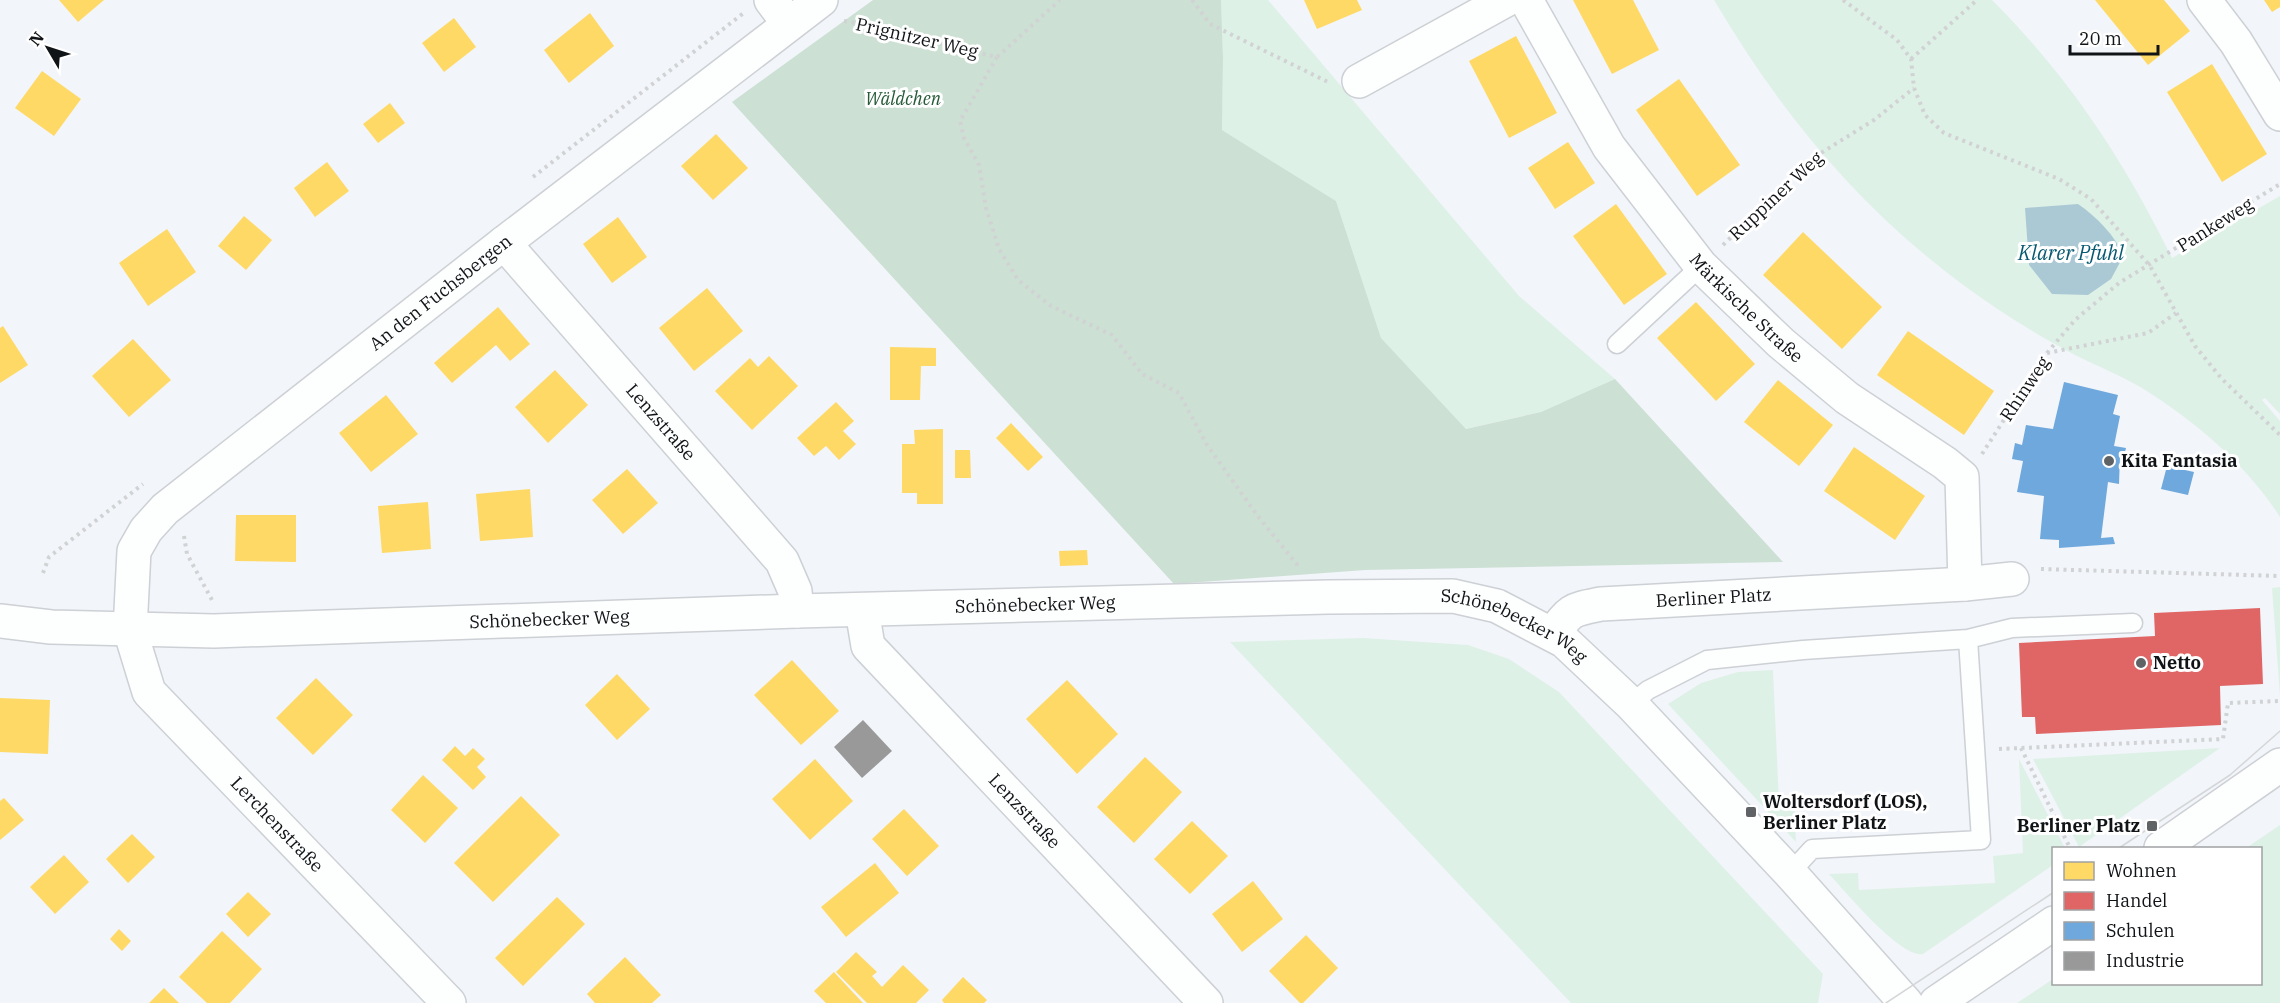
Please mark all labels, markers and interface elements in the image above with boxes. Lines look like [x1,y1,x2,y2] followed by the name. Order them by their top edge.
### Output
[854,12,981,63] street label: Prignitzer Weg
[18,18,78,78] north arrow
[2070,18,2158,56] scale bar
[25,27,48,50] text: N
[2079,27,2122,50] text: 20 m
[865,87,942,110] park label: Wäldchen
[1724,146,1828,245] street label: Ruppiner Weg
[2172,192,2257,257] street label: Pankeweg
[364,229,516,355] street label: An den Fuchsbergen
[2017,239,2124,266] water label: Klarer Pfuhl
[1685,249,1808,368] street label: Märkische Straße
[1994,352,2055,426] street label: Rhinweg
[621,379,701,465] street label: Lenzstraße
[2121,449,2237,472] place label: Kita Fantasia
[2102,454,2116,468] marker: Kita Fantasia
[1655,583,1772,612] street label: Berliner Platz
[1441,584,1592,668] street label: Schönebecker Weg
[955,591,1116,618] street label: Schönebecker Weg
[469,605,630,633] street label: Schönebecker Weg
[2153,651,2201,674] place label: Netto
[2134,656,2148,670] marker: Netto
[984,768,1066,853] street label: Lenzstraße
[226,772,329,877] street label: Lerchenstraße
[1763,790,1927,834] place label: Woltersdorf (LOS), Berliner Platz
[1744,805,1758,819] marker: Woltersdorf (LOS), Berliner Platz
[2017,814,2140,837] place label: Berliner Platz
[2145,819,2159,833] marker: Berliner Platz
[2052,847,2262,985] legend
[2106,859,2177,882] text: Wohnen
[2106,889,2168,912] text: Handel
[2106,919,2175,942] text: Schulen
[2106,949,2184,972] text: Industrie

